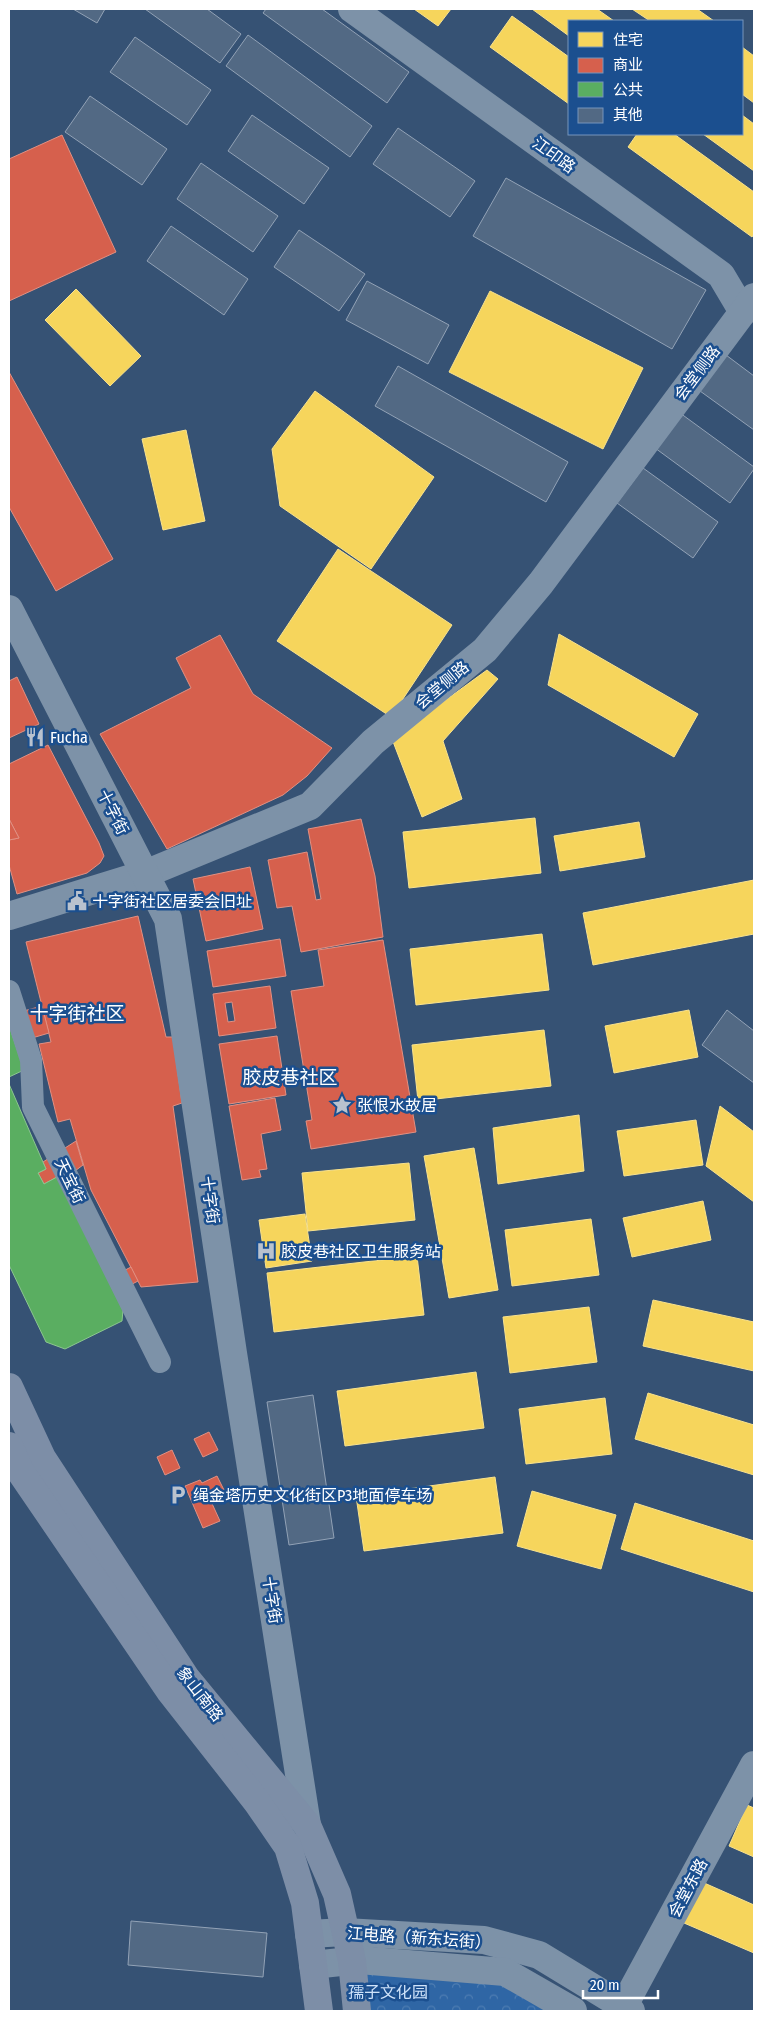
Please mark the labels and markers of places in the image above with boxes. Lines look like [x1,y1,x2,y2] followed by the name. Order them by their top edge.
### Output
[24,726,46,748] restaurant icon: Fucha
[50,728,88,747] place label: Fucha
[66,890,88,912] public building icon: 十字街社区居委会旧址
[92,892,252,911] place label: 十字街社区居委会旧址
[331,1094,353,1116] place icon: 张恨水故居
[357,1096,437,1115] place label: 张恨水故居
[255,1240,277,1262] hospital icon: 胶皮巷社区卫生服务站
[281,1242,441,1261] place label: 胶皮巷社区卫生服务站
[167,1484,189,1506] parking icon: 绳金塔历史文化街区P3地面停车场
[193,1486,432,1505] place label: 绳金塔历史文化街区P3地面停车场

